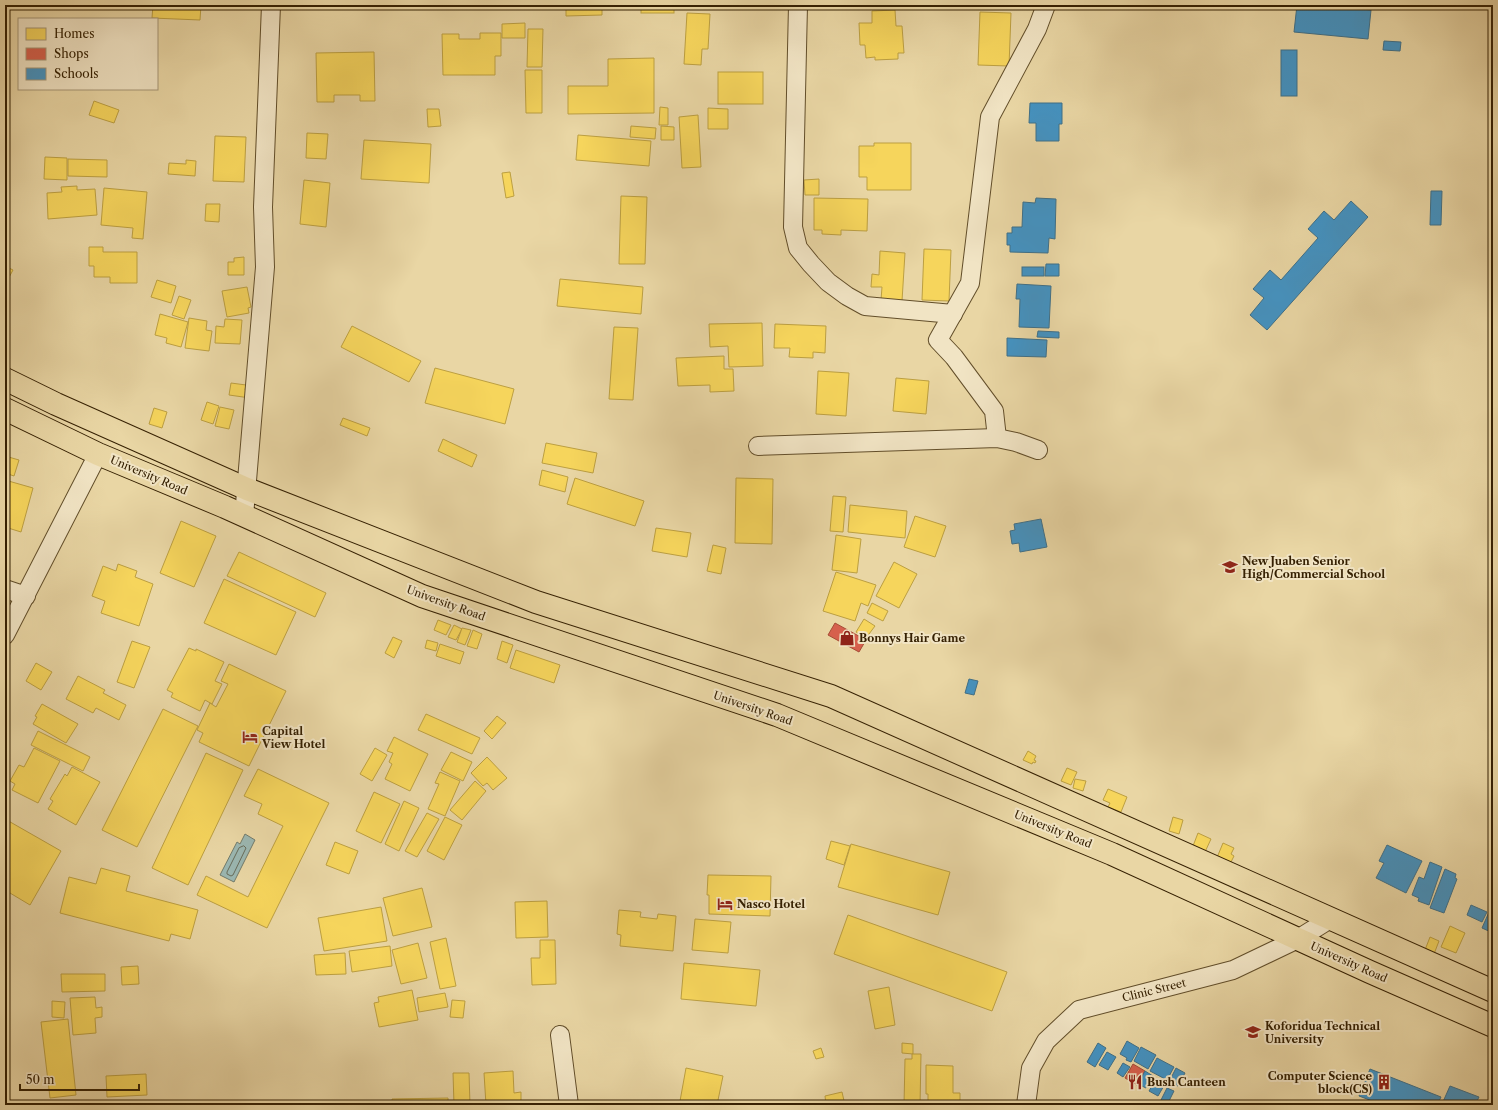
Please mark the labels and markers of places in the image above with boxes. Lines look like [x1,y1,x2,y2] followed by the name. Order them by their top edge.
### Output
[1242,554,1385,581] place label: New Juaben Senior High/Commercial School
[1221,558,1239,576] school or university icon: New Juaben Senior High/Commercial School
[838,629,856,647] shop icon: Bonnys Hair Game
[859,631,965,645] place label: Bonnys Hair Game
[261,724,325,751] place label: Capital View Hotel
[241,728,259,746] hotel icon: Capital View Hotel
[716,895,734,913] hotel icon: Nasco Hotel
[737,897,805,911] place label: Nasco Hotel
[1265,1019,1380,1046] place label: Koforidua Technical University
[1244,1023,1262,1041] school or university icon: Koforidua Technical University
[1268,1069,1373,1096] place label: Computer Science block(CS)
[1126,1073,1144,1091] restaurant icon: Bush Canteen
[1375,1073,1393,1091] building icon: Computer Science block(CS)
[1147,1075,1226,1089] place label: Bush Canteen

